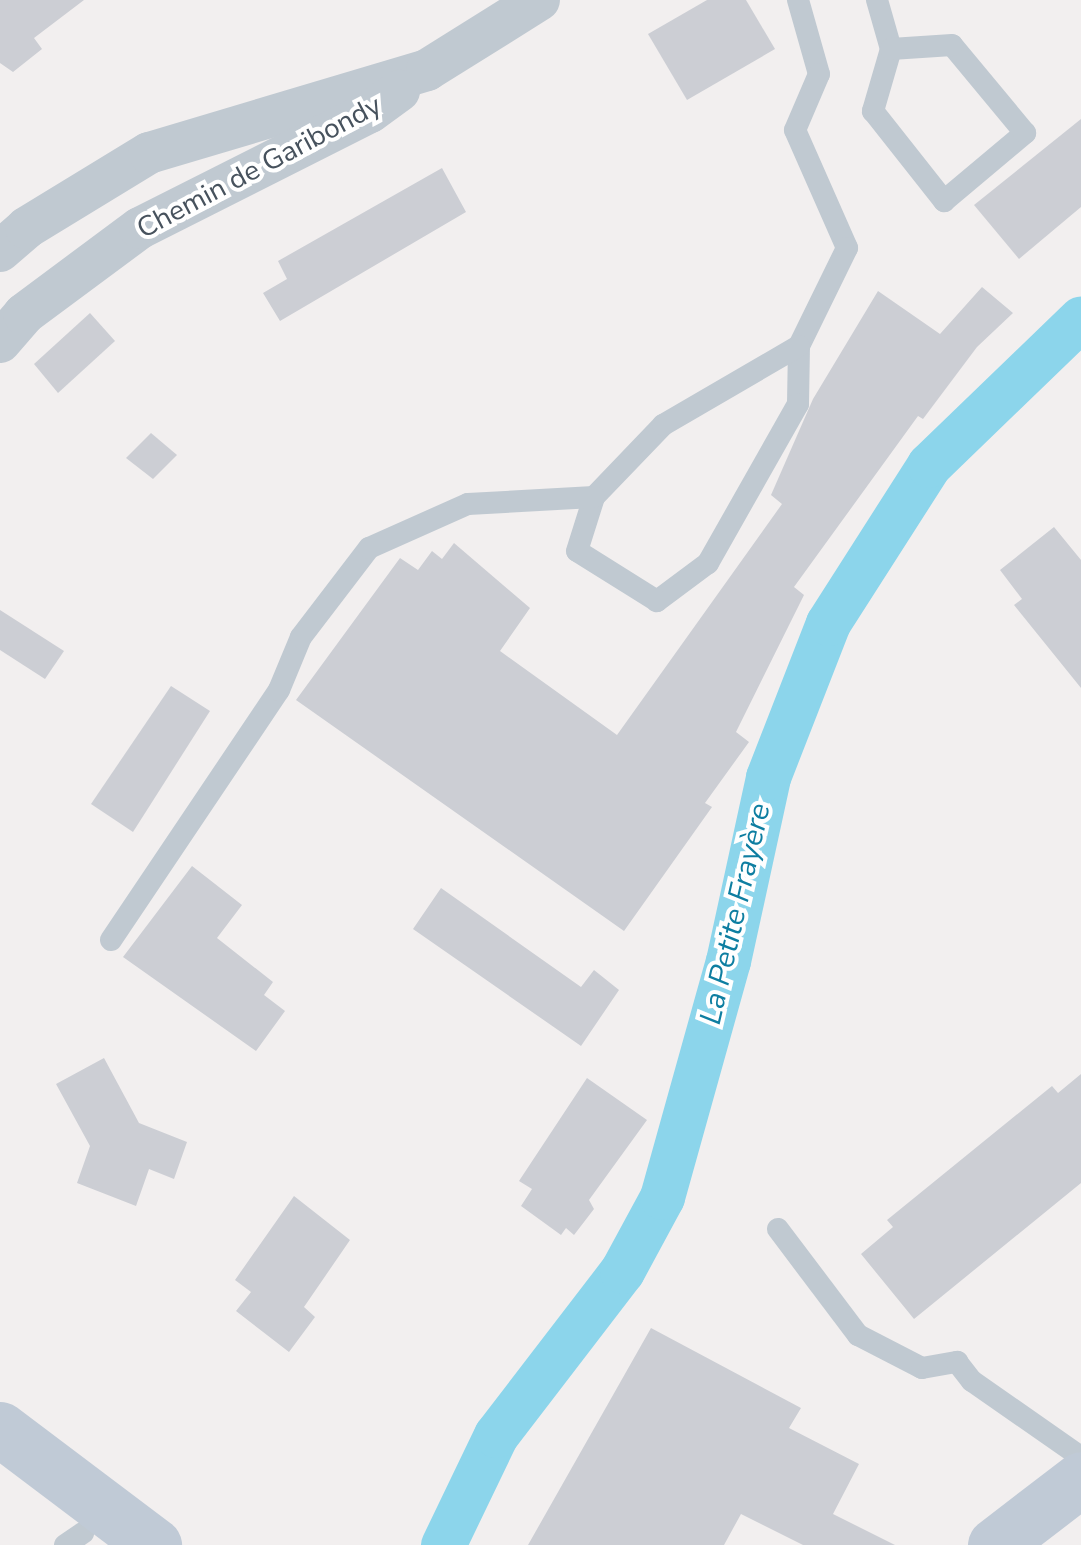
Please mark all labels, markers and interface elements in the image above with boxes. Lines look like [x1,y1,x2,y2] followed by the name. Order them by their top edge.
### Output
[131,88,387,246] street label: Chemin de Garibondy
[693,800,779,1028] water label: La Petite Frayère

